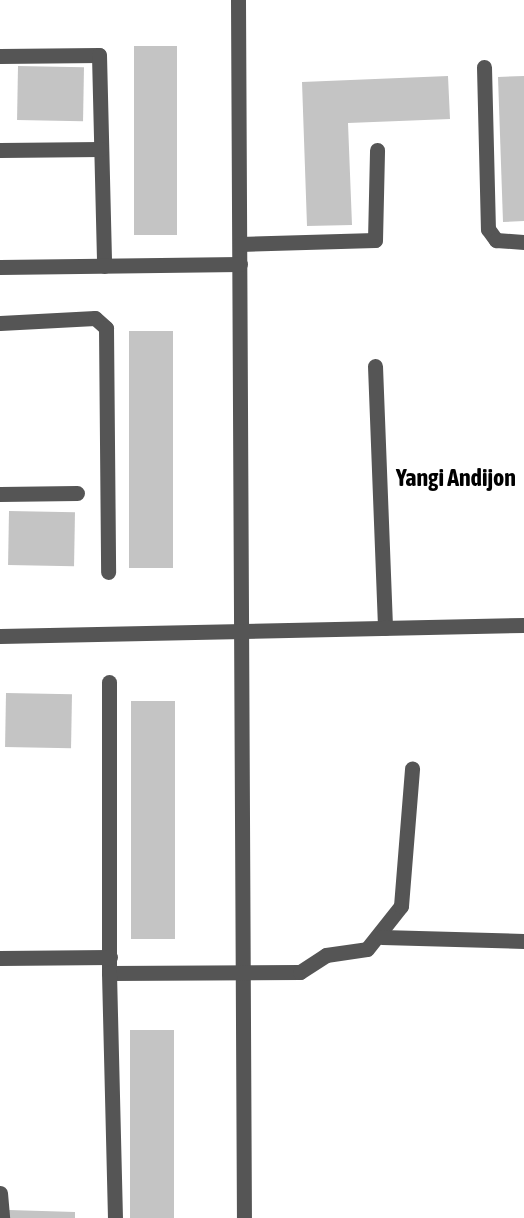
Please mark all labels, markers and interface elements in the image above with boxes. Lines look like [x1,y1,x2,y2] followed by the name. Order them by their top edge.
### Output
[396,464,516,492] district label: Yangi Andijon

